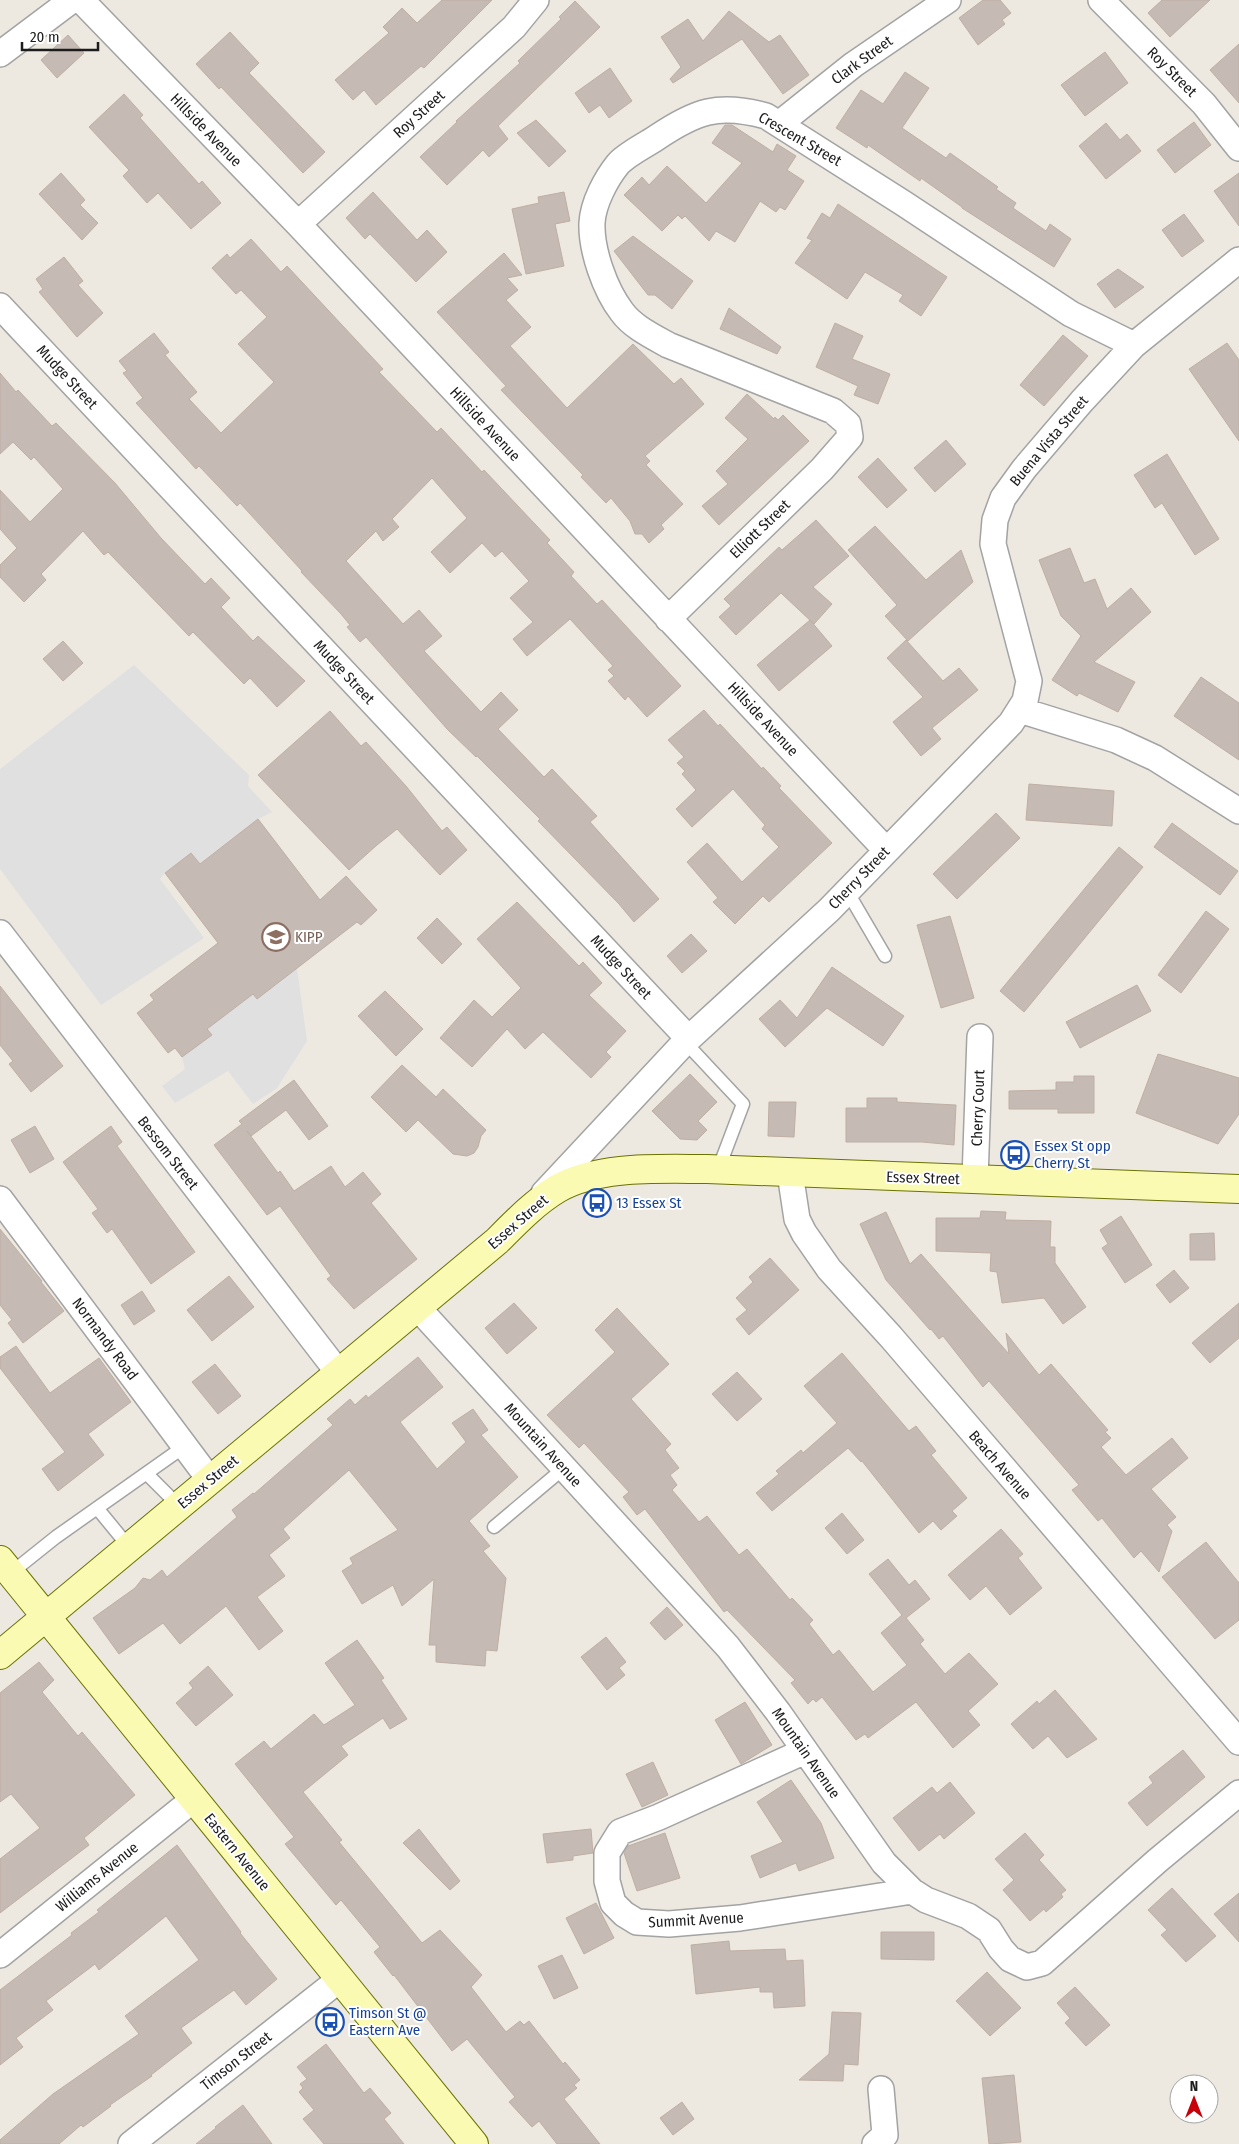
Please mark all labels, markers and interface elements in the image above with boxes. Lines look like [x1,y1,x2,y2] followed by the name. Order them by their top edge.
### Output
[22,20,99,52] scale bar
[30,28,60,46] text: 20 m
[828,32,896,88] street label: Clark Street
[1143,43,1201,101] street label: Roy Street
[390,86,448,142] street label: Roy Street
[167,90,245,170] street label: Hillside Avenue
[755,108,845,170] street label: Crescent Street
[33,341,101,413] street label: Mudge Street
[446,383,524,465] street label: Hillside Avenue
[1006,392,1092,490] street label: Buena Vista Street
[726,496,794,562] street label: Elliott Street
[310,636,378,708] street label: Mudge Street
[724,678,802,760] street label: Hillside Avenue
[825,843,893,913] street label: Cherry Street
[261,922,291,952] school or university icon: KIPP
[295,928,323,946] place label: KIPP
[587,931,655,1003] street label: Mudge Street
[968,1069,988,1147] street label: Cherry Court
[134,1113,202,1193] street label: Bessom Street
[1034,1137,1111,1172] place label: Essex St opp Cherry St
[1000,1140,1030,1170] bus stop icon: Essex St opp Cherry St
[886,1168,960,1188] street label: Essex Street
[582,1188,612,1218] bus stop icon: 13 Essex St
[484,1191,552,1253] street label: Essex Street
[616,1194,682,1212] place label: 13 Essex St
[68,1294,142,1384] street label: Normandy Road
[501,1399,585,1491] street label: Mountain Avenue
[965,1427,1035,1503] street label: Beach Avenue
[174,1451,242,1513] street label: Essex Street
[768,1704,844,1802] street label: Mountain Avenue
[200,1810,274,1894] street label: Eastern Avenue
[52,1838,142,1916] street label: Williams Avenue
[648,1909,744,1931] street label: Summit Avenue
[349,2004,427,2039] place label: Timson St @ Eastern Ave
[315,2007,345,2037] bus stop icon: Timson St @ Eastern Ave
[197,2028,275,2094] street label: Timson Street
[1169,2074,1219,2124] north arrow
[1190,2078,1198,2095] text: N

